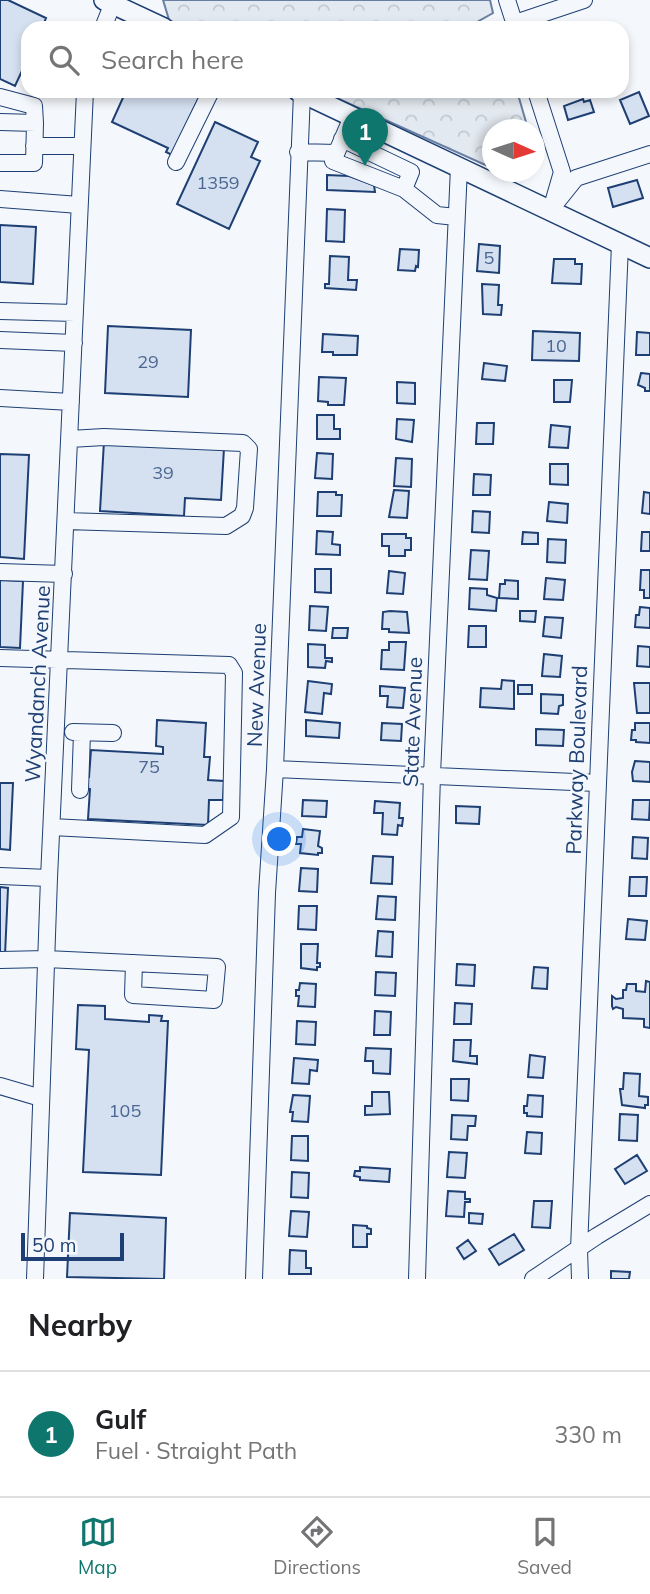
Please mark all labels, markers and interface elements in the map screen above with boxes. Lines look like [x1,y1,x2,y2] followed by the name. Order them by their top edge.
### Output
[21,21,629,98] search box
[45,41,83,79] icon: search
[101,43,244,76] text: Search here
[342,108,388,166] pin: 1
[482,119,545,182] north arrow
[196,171,240,194] house number: 1359
[484,246,495,269] house number: 5
[545,334,567,357] house number: 10
[137,350,159,373] house number: 29
[152,461,174,484] house number: 39
[19,585,55,783] street label: Wyandanch Avenue
[241,623,271,747] street label: New Avenue
[397,656,427,788] street label: State Avenue
[560,665,592,855] street label: Parkway Boulevard
[138,755,160,778] house number: 75
[262,822,296,856] your location
[109,1099,141,1122] house number: 105
[21,1230,124,1262] scale bar
[32,1233,76,1257] text: 50 m
[28,1306,132,1344] text: Nearby
[95,1403,146,1436] text: Gulf
[44,1420,58,1449] text: 1
[554,1420,622,1449] text: 330 m
[95,1436,297,1465] text: Fuel · Straight Path
[78,1513,117,1579] tab: Map
[273,1513,361,1579] tab: Directions
[517,1513,572,1579] tab: Saved

